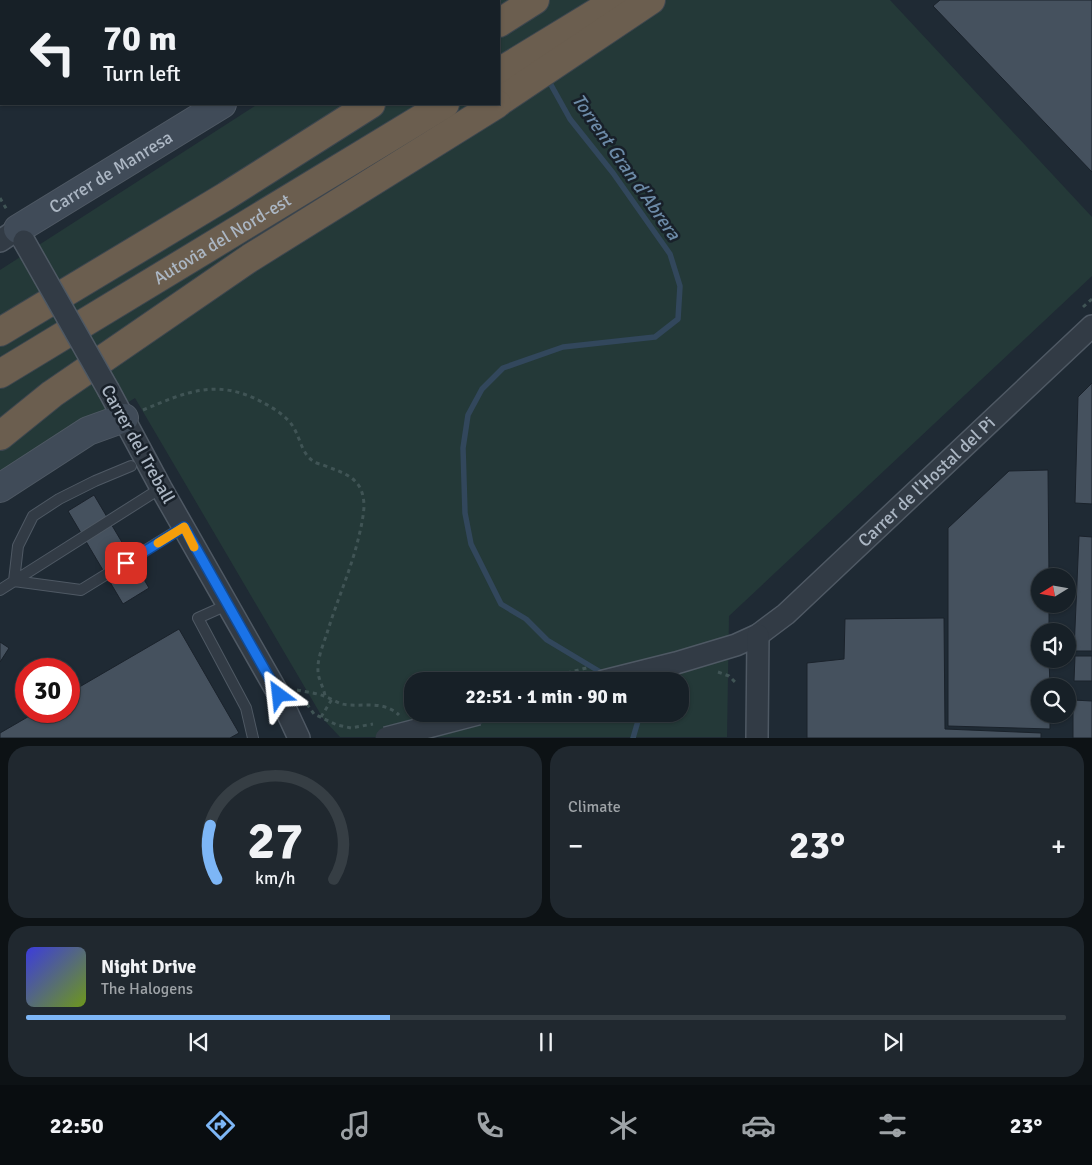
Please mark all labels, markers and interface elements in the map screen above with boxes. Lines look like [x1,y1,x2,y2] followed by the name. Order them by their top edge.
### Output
[103,17,177,60] text: 70 m
[20,20,85,85] icon: left
[103,60,181,87] text: Turn left
[566,89,686,246] water label: Torrent Gran d'Abrera
[45,126,177,218] street label: Carrer de Manresa
[149,189,295,289] street label: Autovia del Nord-est
[96,381,180,507] street label: Carrer del Treball
[853,412,1000,552] street label: Carrer de l'Hostal del Pi
[105,542,147,584] pin
[112,549,140,577] icon: arrive
[1031,568,1076,612] north arrow
[1031,568,1076,723] map controls
[1031,623,1076,668] button: sound
[15,658,80,723] speed limit sign: 30
[252,668,304,720] position arrow
[1031,678,1076,723] button: search
[466,685,627,709] text: 22:51 · 1 min · 90 m
[568,797,621,817] text: Climate
[247,809,303,873] text: 27
[789,822,845,869] text: 23°
[568,829,583,863] text: −
[1051,829,1066,863] text: +
[255,867,295,889] text: km/h
[101,955,196,979] text: Night Drive
[101,979,193,999] text: The Halogens
[185,1028,213,1056] icon: previous
[532,1028,560,1056] icon: pause
[879,1028,907,1056] icon: next
[203,1108,238,1143] icon: directions
[338,1108,373,1143] icon: music
[472,1108,507,1143] icon: phone
[606,1108,641,1143] icon: climate
[741,1108,776,1143] icon: car
[875,1108,910,1143] icon: filters
[50,1112,104,1139] text: 22:50
[1010,1112,1042,1139] text: 23°

